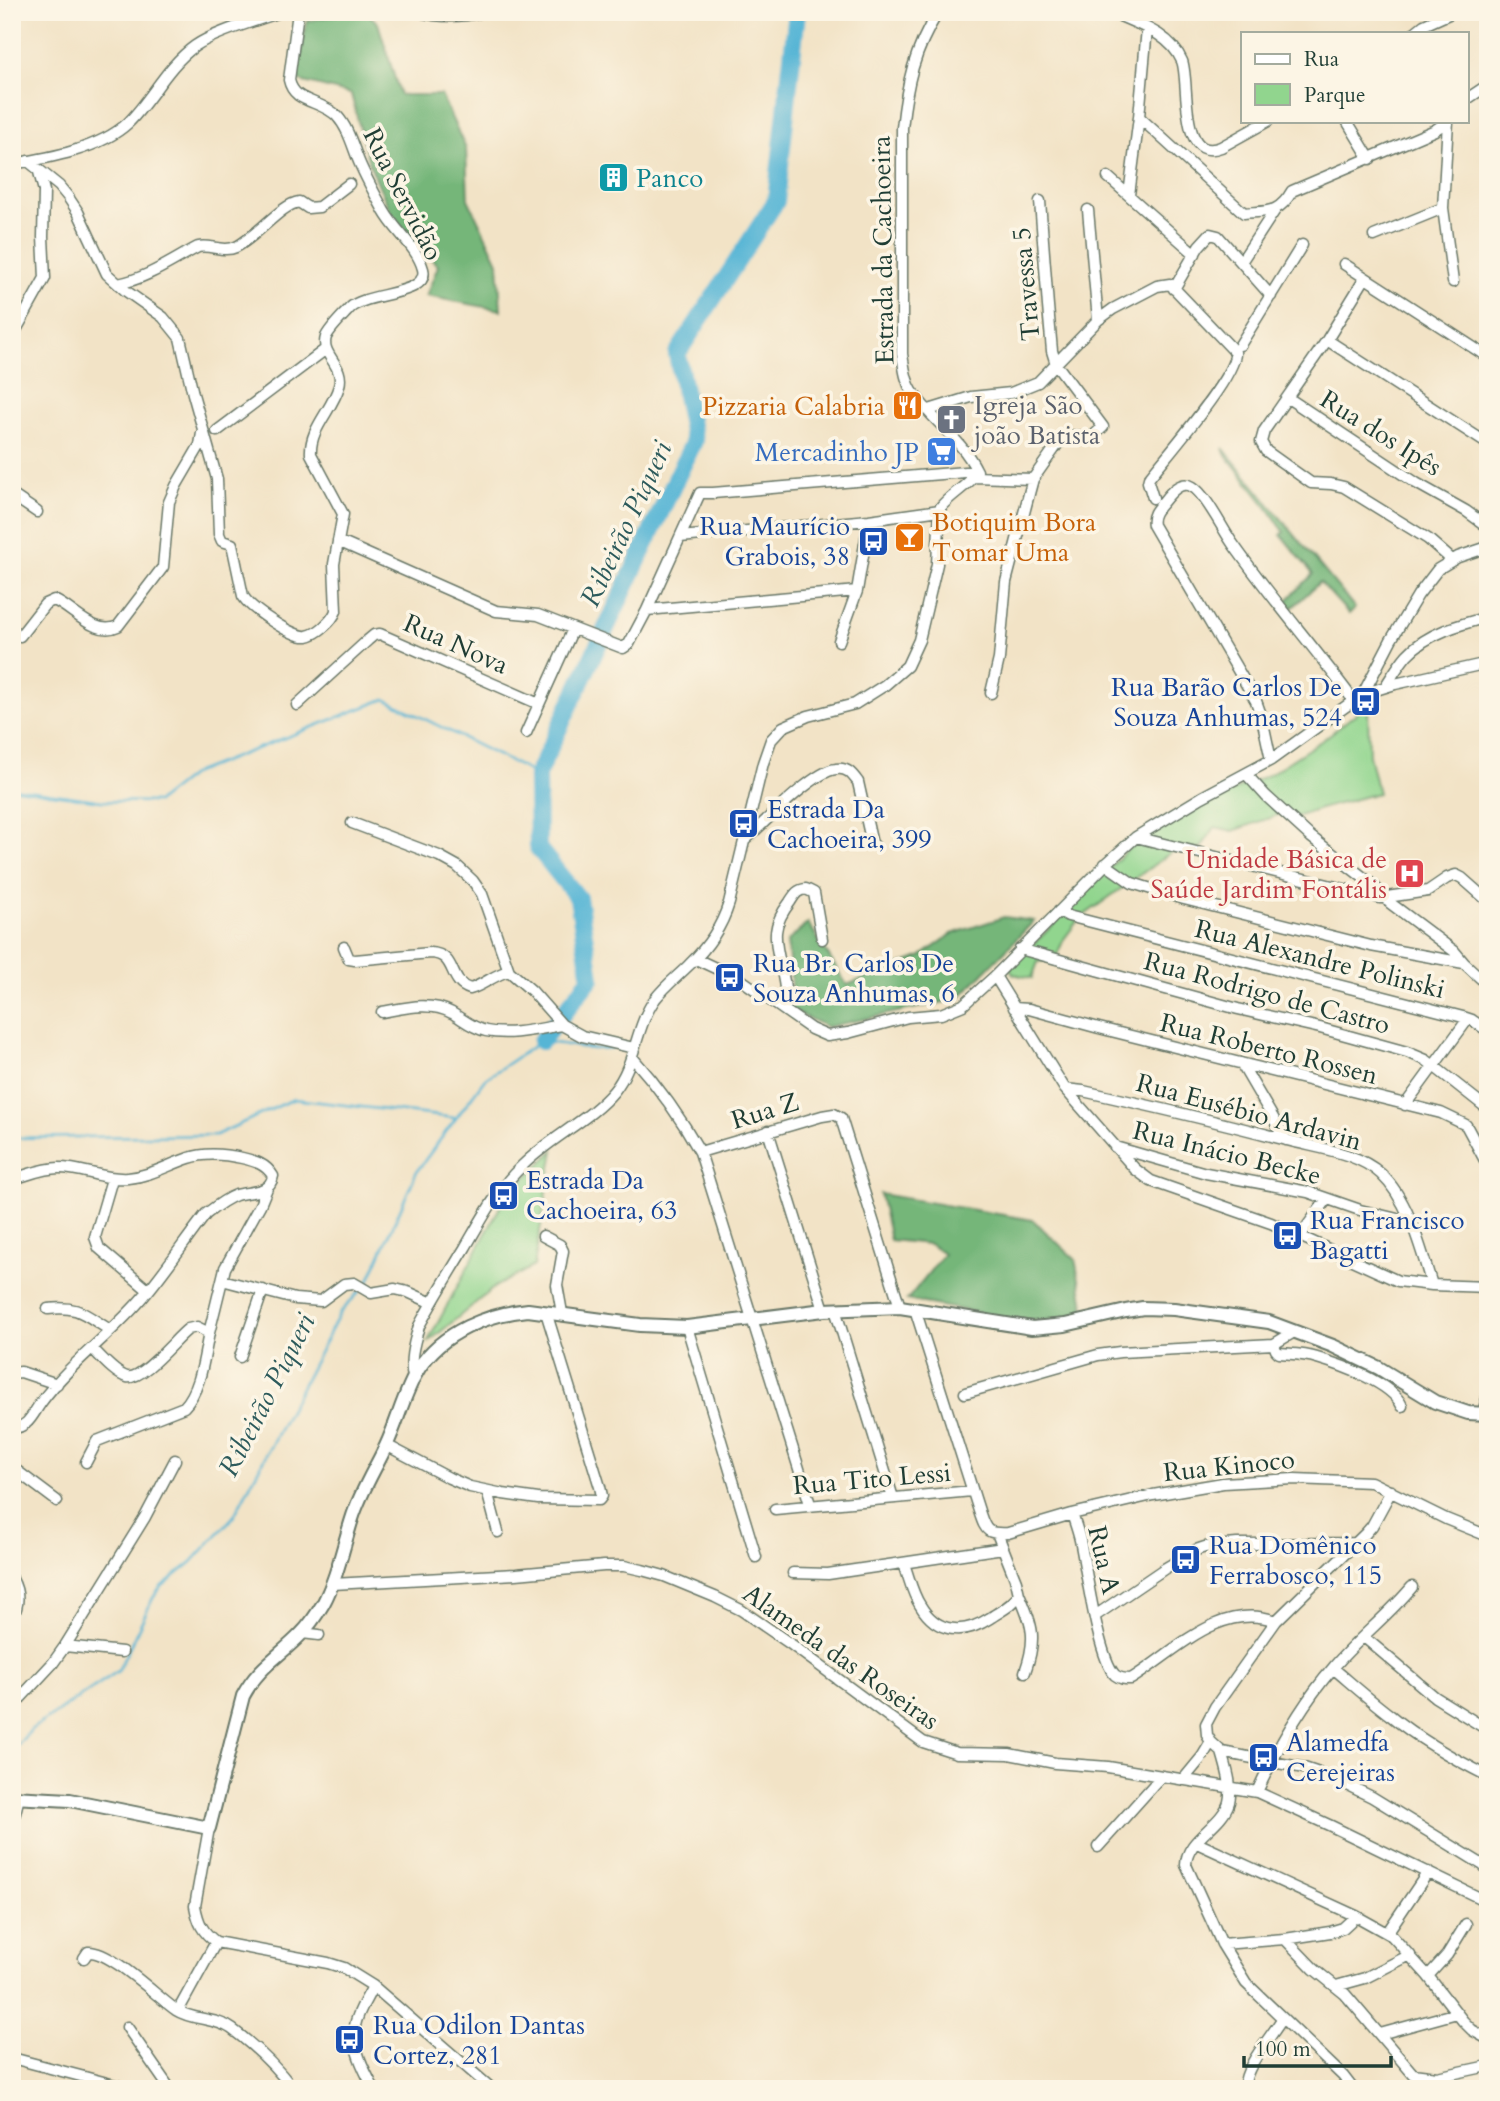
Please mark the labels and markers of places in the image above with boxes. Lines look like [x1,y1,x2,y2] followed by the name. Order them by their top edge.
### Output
[596,161,630,195] building icon: Panco
[636,161,703,196] place label: Panco
[970,388,1100,453] place label: Igreja São joão Batista
[702,389,885,424] place label: Pizzaria Calabria
[891,389,925,423] restaurant icon: Pizzaria Calabria
[934,403,968,437] church icon: Igreja São joão Batista
[755,435,919,470] place label: Mercadinho JP
[925,435,959,469] supermarket icon: Mercadinho JP
[932,505,1096,570] place label: Botiquim Bora Tomar Uma
[699,509,850,574] place label: Rua Maurício Grabois, 38
[892,520,926,554] bar icon: Botiquim Bora Tomar Uma
[856,524,890,558] bus stop icon: Rua Maurício Grabois, 38
[1111,670,1342,735] place label: Rua Barão Carlos De Souza Anhumas, 524
[1348,685,1382,719] bus stop icon: Rua Barão Carlos De Souza Anhumas, 524
[767,792,932,857] place label: Estrada Da Cachoeira, 399
[727,807,761,841] bus stop icon: Estrada Da Cachoeira, 399
[1151,842,1387,907] place label: Unidade Básica de Saúde Jardim Fontális
[1393,857,1427,891] hospital icon: Unidade Básica de Saúde Jardim Fontális
[753,946,955,1011] place label: Rua Br. Carlos De Souza Anhumas, 6
[713,961,747,995] bus stop icon: Rua Br. Carlos De Souza Anhumas, 6
[526,1163,677,1228] place label: Estrada Da Cachoeira, 63
[486,1178,520,1212] bus stop icon: Estrada Da Cachoeira, 63
[1310,1203,1465,1268] place label: Rua Francisco Bagatti
[1270,1218,1304,1252] bus stop icon: Rua Francisco Bagatti
[1209,1528,1382,1593] place label: Rua Domênico Ferrabosco, 115
[1169,1543,1203,1577] bus stop icon: Rua Domênico Ferrabosco, 115
[1286,1725,1395,1790] place label: Alamedfa Cerejeiras
[1246,1740,1280,1774] bus stop icon: Alamedfa Cerejeiras
[373,2008,585,2073] place label: Rua Odilon Dantas Cortez, 281
[333,2023,367,2057] bus stop icon: Rua Odilon Dantas Cortez, 281

